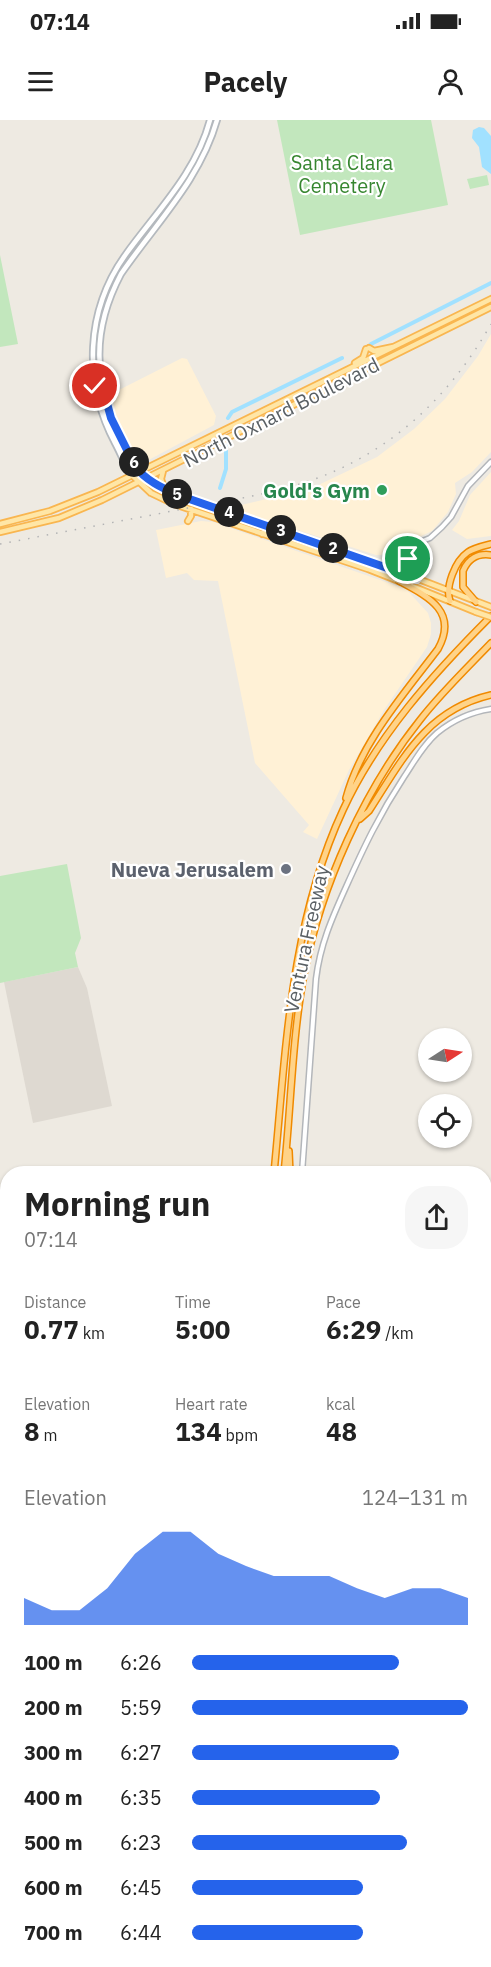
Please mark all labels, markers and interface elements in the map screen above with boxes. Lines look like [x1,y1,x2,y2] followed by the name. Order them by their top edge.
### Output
[30,7,90,36] text: 07:14
[203,64,288,99] text: Pacely
[24,65,57,98] icon: menu
[434,65,467,98] icon: person
[291,149,394,199] park label: Santa Clara Cemetery
[178,351,384,473] street label: North Oxnard Boulevard
[69,360,120,411] pin
[78,369,111,402] icon: check
[119,447,149,477] pin: 6
[129,452,139,472] text: 6
[263,477,370,504] place label: Gold's Gym
[162,479,192,509] pin: 5
[375,483,389,497] marker: Gold's Gym
[172,484,182,504] text: 5
[214,497,244,527] pin: 4
[224,502,234,522] text: 4
[266,515,296,545] pin: 3
[276,520,286,540] text: 3
[318,533,348,563] pin: 2
[382,533,433,584] pin
[328,538,338,558] text: 2
[391,542,424,575] icon: arrive
[111,856,274,883] place label: Nueva Jerusalem
[279,862,293,876] marker: Nueva Jerusalem
[277,863,335,1015] street label: Ventura Freeway
[418,1028,472,1082] north arrow
[418,1028,472,1148] map controls
[418,1094,472,1148] button: locate
[24,1182,210,1225] text: Morning run
[405,1186,468,1249] button: share
[24,1226,78,1253] text: 07:14
[24,1292,86,1312] text: Distance
[175,1292,211,1312] text: Time
[326,1292,361,1312] text: Pace
[24,1312,79,1346] text: 0.77
[175,1312,230,1346] text: 5:00
[326,1312,381,1346] text: 6:29
[79,1323,105,1343] text: km
[381,1323,414,1343] text: /km
[24,1394,90,1414] text: Elevation
[175,1394,248,1414] text: Heart rate
[326,1394,355,1414] text: kcal
[24,1414,40,1448] text: 8
[175,1414,222,1448] text: 134
[326,1414,357,1448] text: 48
[40,1425,57,1445] text: m
[222,1425,258,1445] text: bpm
[24,1484,107,1511] text: Elevation
[362,1484,468,1511] text: 124–131 m
[24,1649,83,1676] text: 100 m
[120,1649,162,1676] text: 6:26
[24,1694,83,1721] text: 200 m
[120,1694,162,1721] text: 5:59
[24,1739,83,1766] text: 300 m
[120,1739,162,1766] text: 6:27
[24,1784,83,1811] text: 400 m
[120,1784,162,1811] text: 6:35
[24,1829,83,1856] text: 500 m
[120,1829,162,1856] text: 6:23
[24,1874,83,1901] text: 600 m
[120,1874,162,1901] text: 6:45
[24,1919,83,1946] text: 700 m
[120,1919,162,1946] text: 6:44

